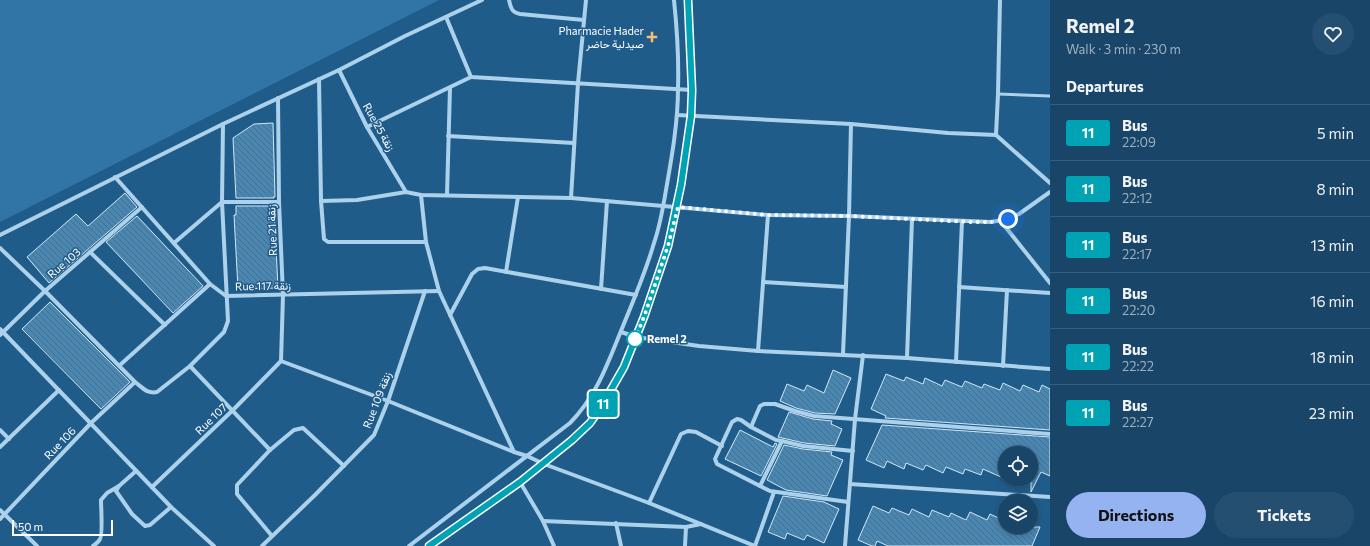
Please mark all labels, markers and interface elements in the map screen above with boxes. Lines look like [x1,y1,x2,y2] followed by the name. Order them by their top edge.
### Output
[1312,13,1354,55] button: heart
[1066,14,1135,37] text: Remel 2
[559,24,645,51] place label: Pharmacie Hader صيدلية حاضر
[647,32,657,42] marker: Pharmacie Hader صيدلية حاضر
[1066,41,1181,57] text: Walk · 3 min · 230 m
[1066,77,1144,95] text: Departures
[360,100,398,154] street label: Rue 25 زنقة
[1122,116,1147,134] text: Bus
[1082,124,1094,141] text: 11
[1317,124,1354,142] text: 5 min
[1122,134,1156,150] text: 22:09
[1122,172,1147,190] text: Bus
[1082,180,1094,197] text: 11
[1316,180,1354,198] text: 8 min
[1122,190,1152,206] text: 22:12
[264,204,280,256] street label: Rue 21 زنقة
[998,209,1018,229] your location
[1122,228,1147,246] text: Bus
[1082,236,1094,253] text: 11
[1311,236,1354,254] text: 13 min
[45,245,83,280] street label: Rue 103
[1122,246,1152,262] text: 22:17
[235,279,291,293] street label: Rue 117 زنقة
[1122,284,1147,302] text: Bus
[1082,292,1094,309] text: 11
[1310,292,1354,310] text: 16 min
[1122,302,1155,318] text: 22:20
[626,330,644,348] marker: Remel 2
[647,332,687,345] place label: Remel 2
[1122,340,1147,358] text: Bus
[1082,348,1094,365] text: 11
[1310,348,1354,366] text: 18 min
[1122,358,1154,374] text: 22:22
[360,370,394,430] street label: Rue 109 زنقة
[585,391,621,417] line badge: 11
[597,395,609,412] text: 11
[1122,396,1147,414] text: Bus
[192,400,229,437] street label: Rue 107
[1082,404,1094,421] text: 11
[1309,404,1354,422] text: 23 min
[1122,414,1154,430] text: 22:27
[41,424,78,462] street label: Rue 106
[998,446,1038,534] map controls
[998,446,1038,486] button: locate
[1066,492,1206,538] button: Directions
[1214,492,1354,538] button: Tickets
[998,494,1038,534] button: layers
[12,518,113,537] scale bar
[18,520,43,533] text: 50 m

